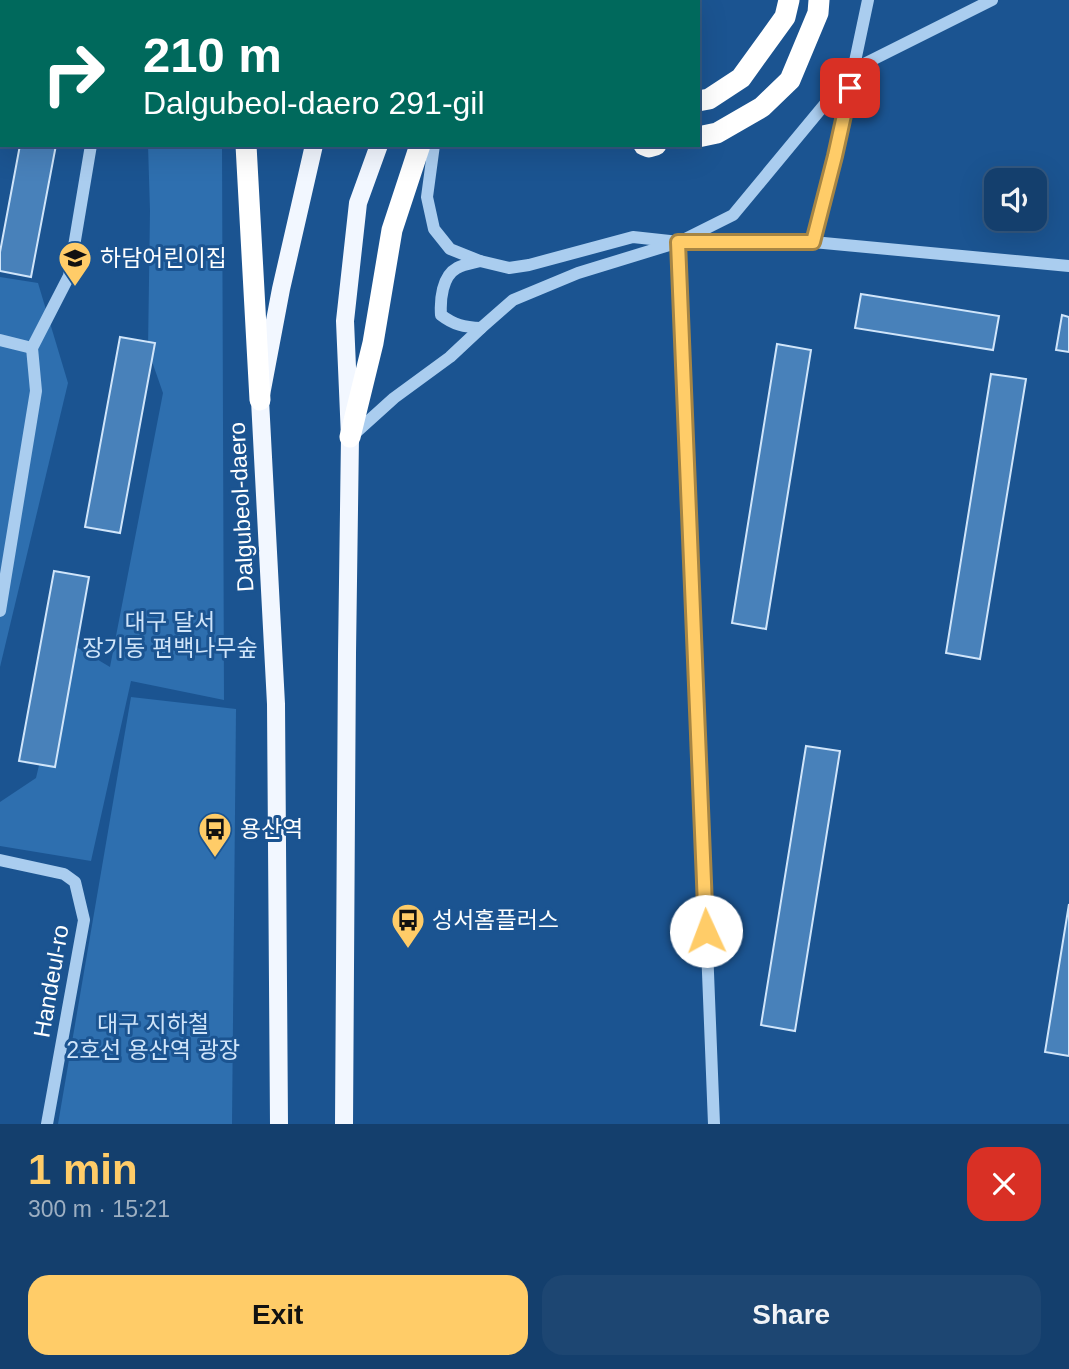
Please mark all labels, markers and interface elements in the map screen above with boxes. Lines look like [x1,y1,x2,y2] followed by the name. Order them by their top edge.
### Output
[28,28,119,119] icon: right
[143,28,282,82] text: 210 m
[820,58,880,118] pin
[831,69,869,107] icon: arrive
[143,85,485,121] text: Dalgubeol-daero 291-gil
[984,168,1047,231] map controls
[984,168,1047,231] button: sound
[56,239,94,288] school or university icon: 하담어린이집
[100,245,227,271] place label: 하담어린이집
[224,421,258,593] street label: Dalgubeol-daero
[82,609,258,661] park label: 대구 달서 장기동 편백나무숲
[196,810,234,859] bus stop icon: 용산역
[240,816,303,842] place label: 용산역
[669,894,743,968] position arrow
[389,901,427,950] bus stop icon: 성서홈플러스
[432,907,559,933] place label: 성서홈플러스
[28,923,74,1039] street label: Handeul-ro
[66,1011,240,1063] park label: 대구 지하철 2호선 용산역 광장
[28,1146,138,1193] text: 1 min
[967,1147,1041,1221] button: close
[28,1196,170,1222] text: 300 m · 15:21
[28,1275,528,1355] button: Exit
[542,1275,1041,1355] button: Share

